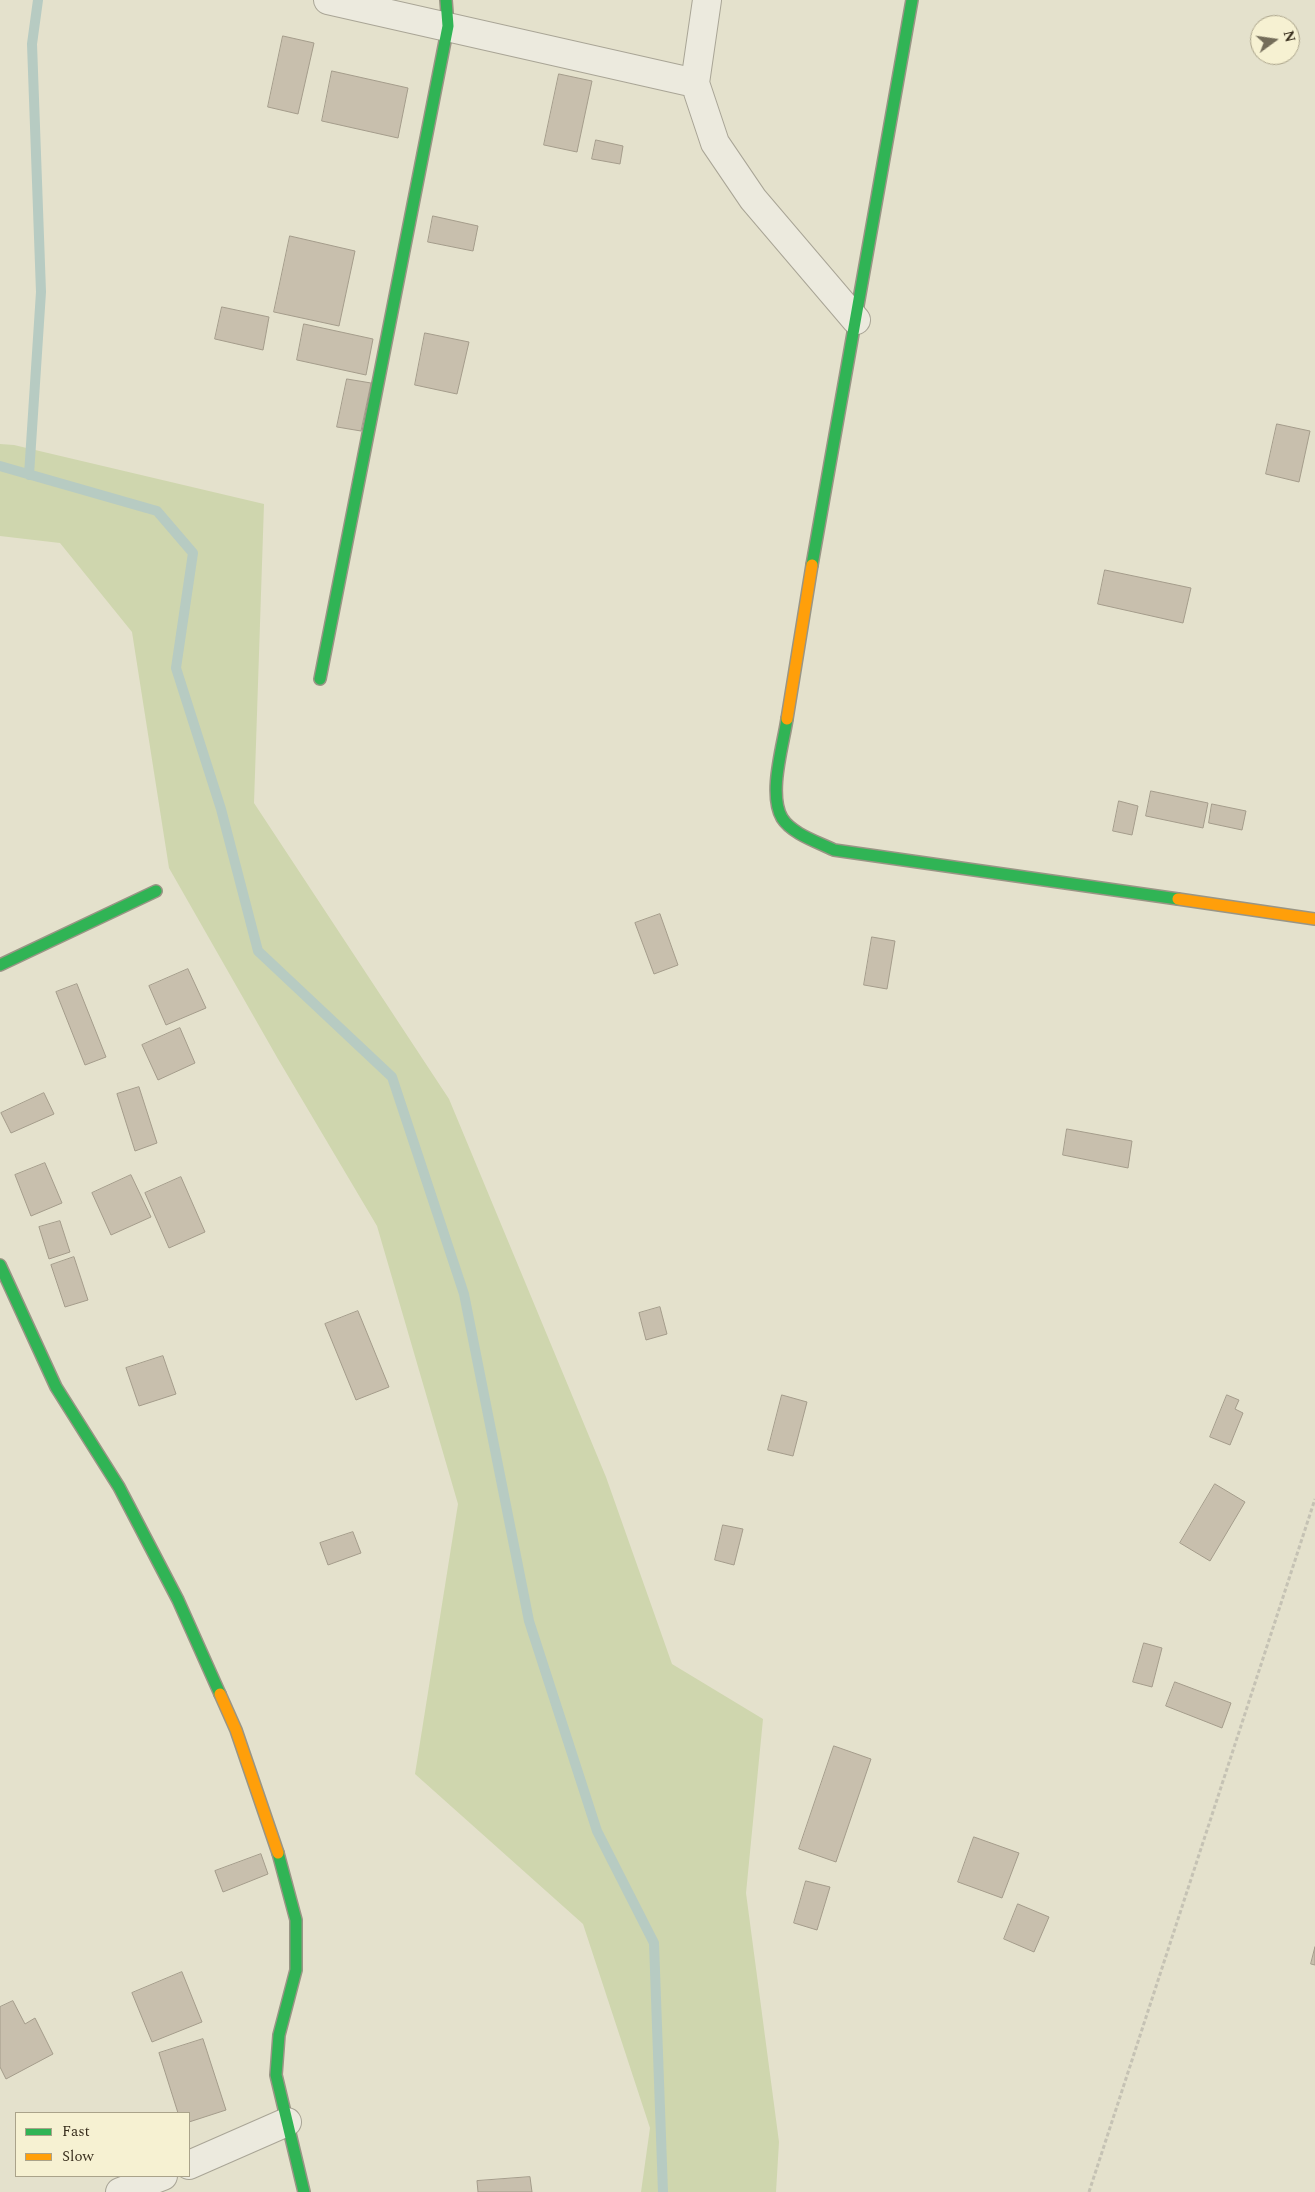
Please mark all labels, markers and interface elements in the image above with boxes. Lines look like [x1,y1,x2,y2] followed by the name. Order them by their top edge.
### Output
[1250,15,1300,65] north arrow
[1277,28,1301,45] text: N
[15,2112,190,2177] legend
[62,2120,90,2143] text: Fast
[62,2145,94,2168] text: Slow

